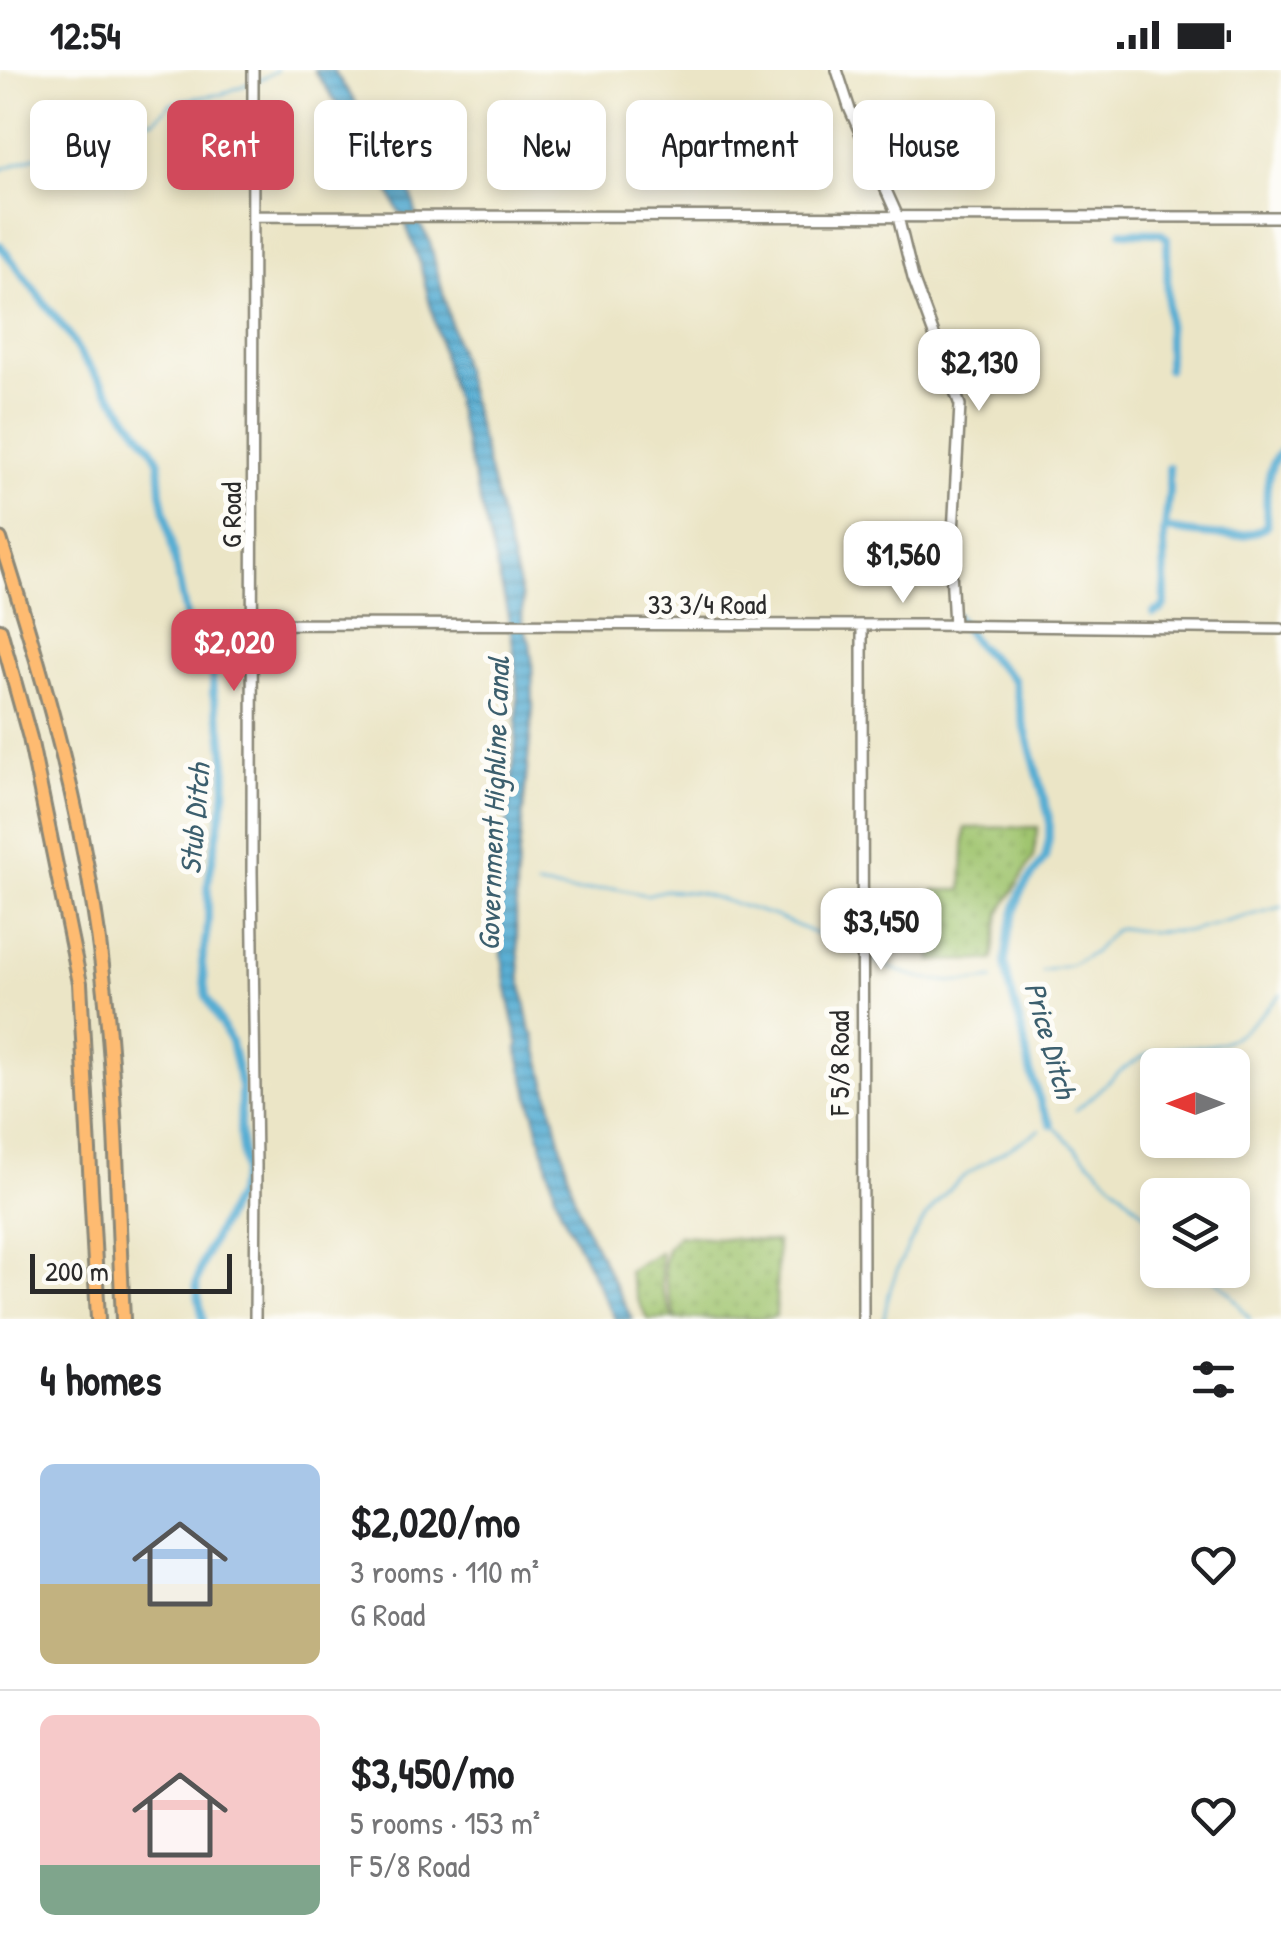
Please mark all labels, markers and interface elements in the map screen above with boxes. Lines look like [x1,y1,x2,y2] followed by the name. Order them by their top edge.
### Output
[50,9,121,61] text: 12:54
[30,100,147,190] chip: Buy
[167,100,294,190] chip: Rent
[314,100,467,190] chip: Filters
[487,100,606,190] chip: New
[626,100,833,190] chip: Apartment
[853,100,995,190] chip: House
[898,329,1060,414] pin: $2,130
[940,340,1018,383] text: $2,130
[212,482,250,548] street label: G Road
[822,521,984,606] pin: $1,560
[866,532,940,575] text: $1,560
[648,585,766,623] street label: 33 3/4 Road
[153,609,315,694] pin: $2,020
[193,620,275,663] text: $2,020
[468,654,519,952] water label: Government Highline Canal
[169,760,219,876] water label: Stub Ditch
[800,888,962,973] pin: $3,450
[843,899,919,942] text: $3,450
[1015,977,1087,1105] water label: Price Ditch
[820,1010,858,1117] street label: F 5/8 Road
[1140,1048,1250,1158] north arrow
[1140,1048,1250,1288] map controls
[1140,1178,1250,1288] button: layers
[30,1249,232,1294] scale bar
[45,1252,109,1290] text: 200 m
[40,1351,161,1408] text: 4 homes
[1186,1352,1241,1407] icon: filters
[350,1493,520,1550] text: $2,020/mo
[120,1504,240,1624] icon: home
[1186,1537,1241,1592] icon: heart
[350,1550,539,1593] text: 3 rooms · 110 m²
[350,1593,425,1636] text: G Road
[350,1744,514,1801] text: $3,450/mo
[120,1755,240,1875] icon: home
[1186,1788,1241,1843] icon: heart
[350,1801,540,1844] text: 5 rooms · 153 m²
[350,1844,470,1887] text: F 5/8 Road

